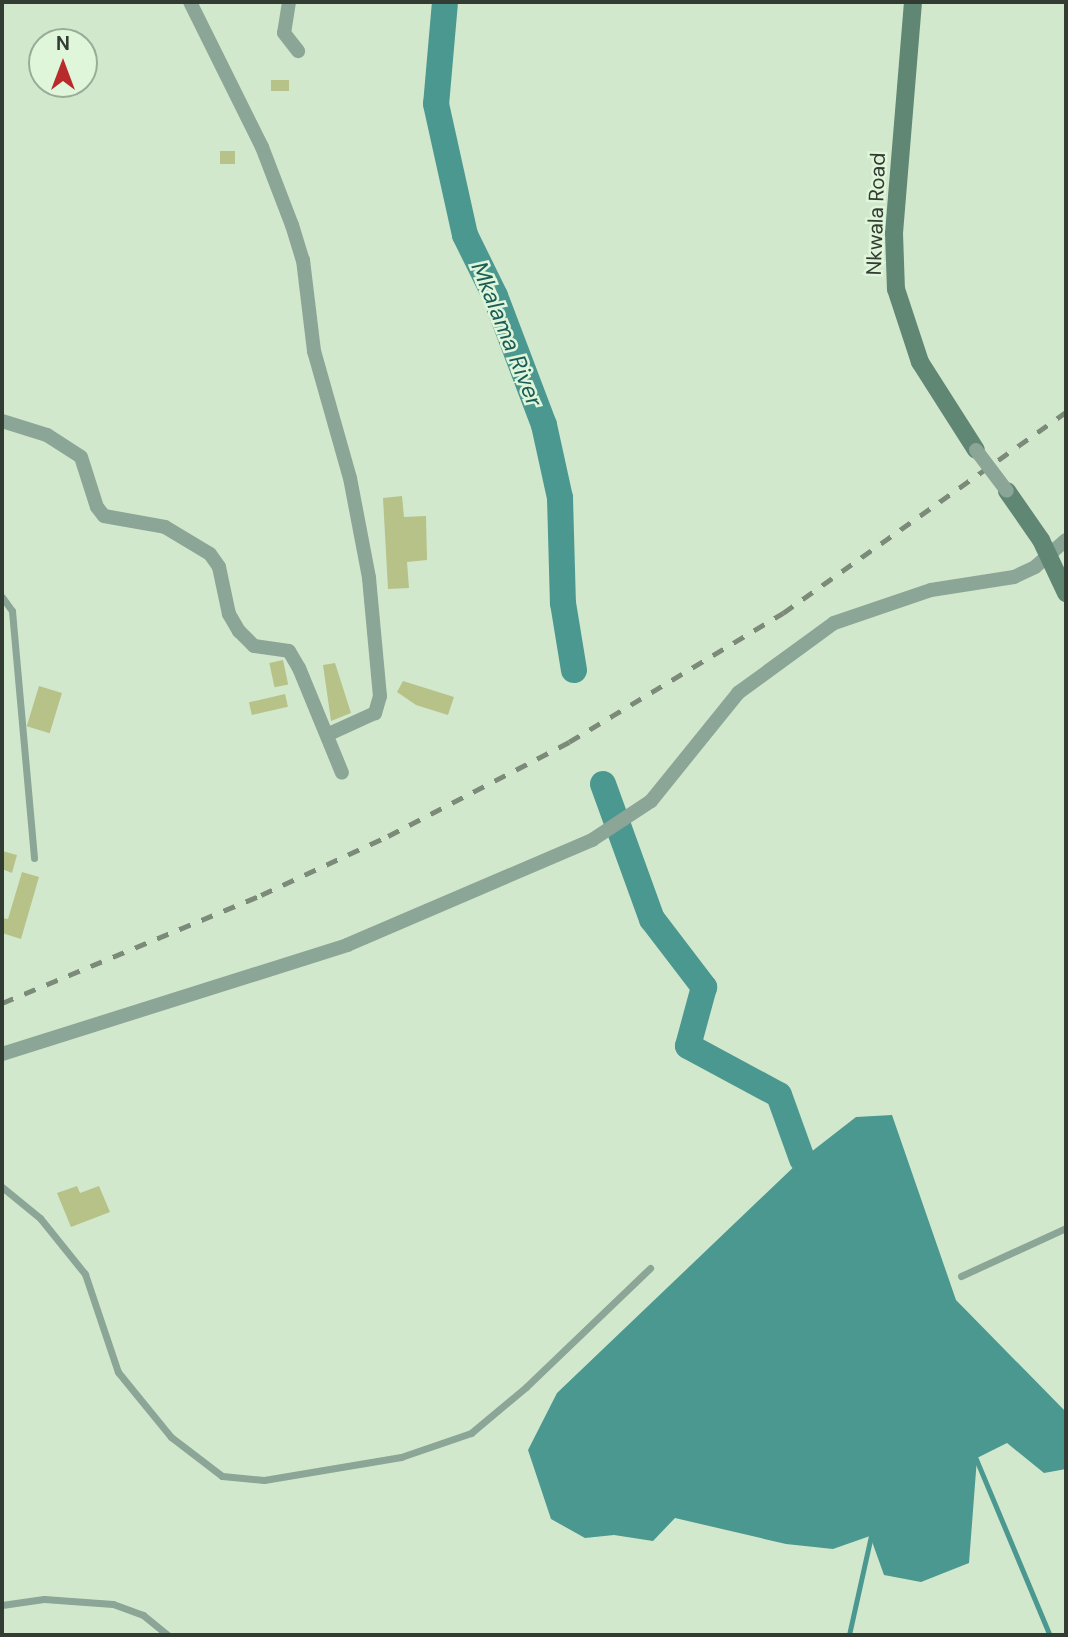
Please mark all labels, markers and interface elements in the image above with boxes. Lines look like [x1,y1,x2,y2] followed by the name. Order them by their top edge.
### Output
[28,28,98,98] north arrow
[56,31,70,56] text: N
[861,152,891,276] street label: Nkwala Road
[465,258,549,410] water label: Mkalama River

